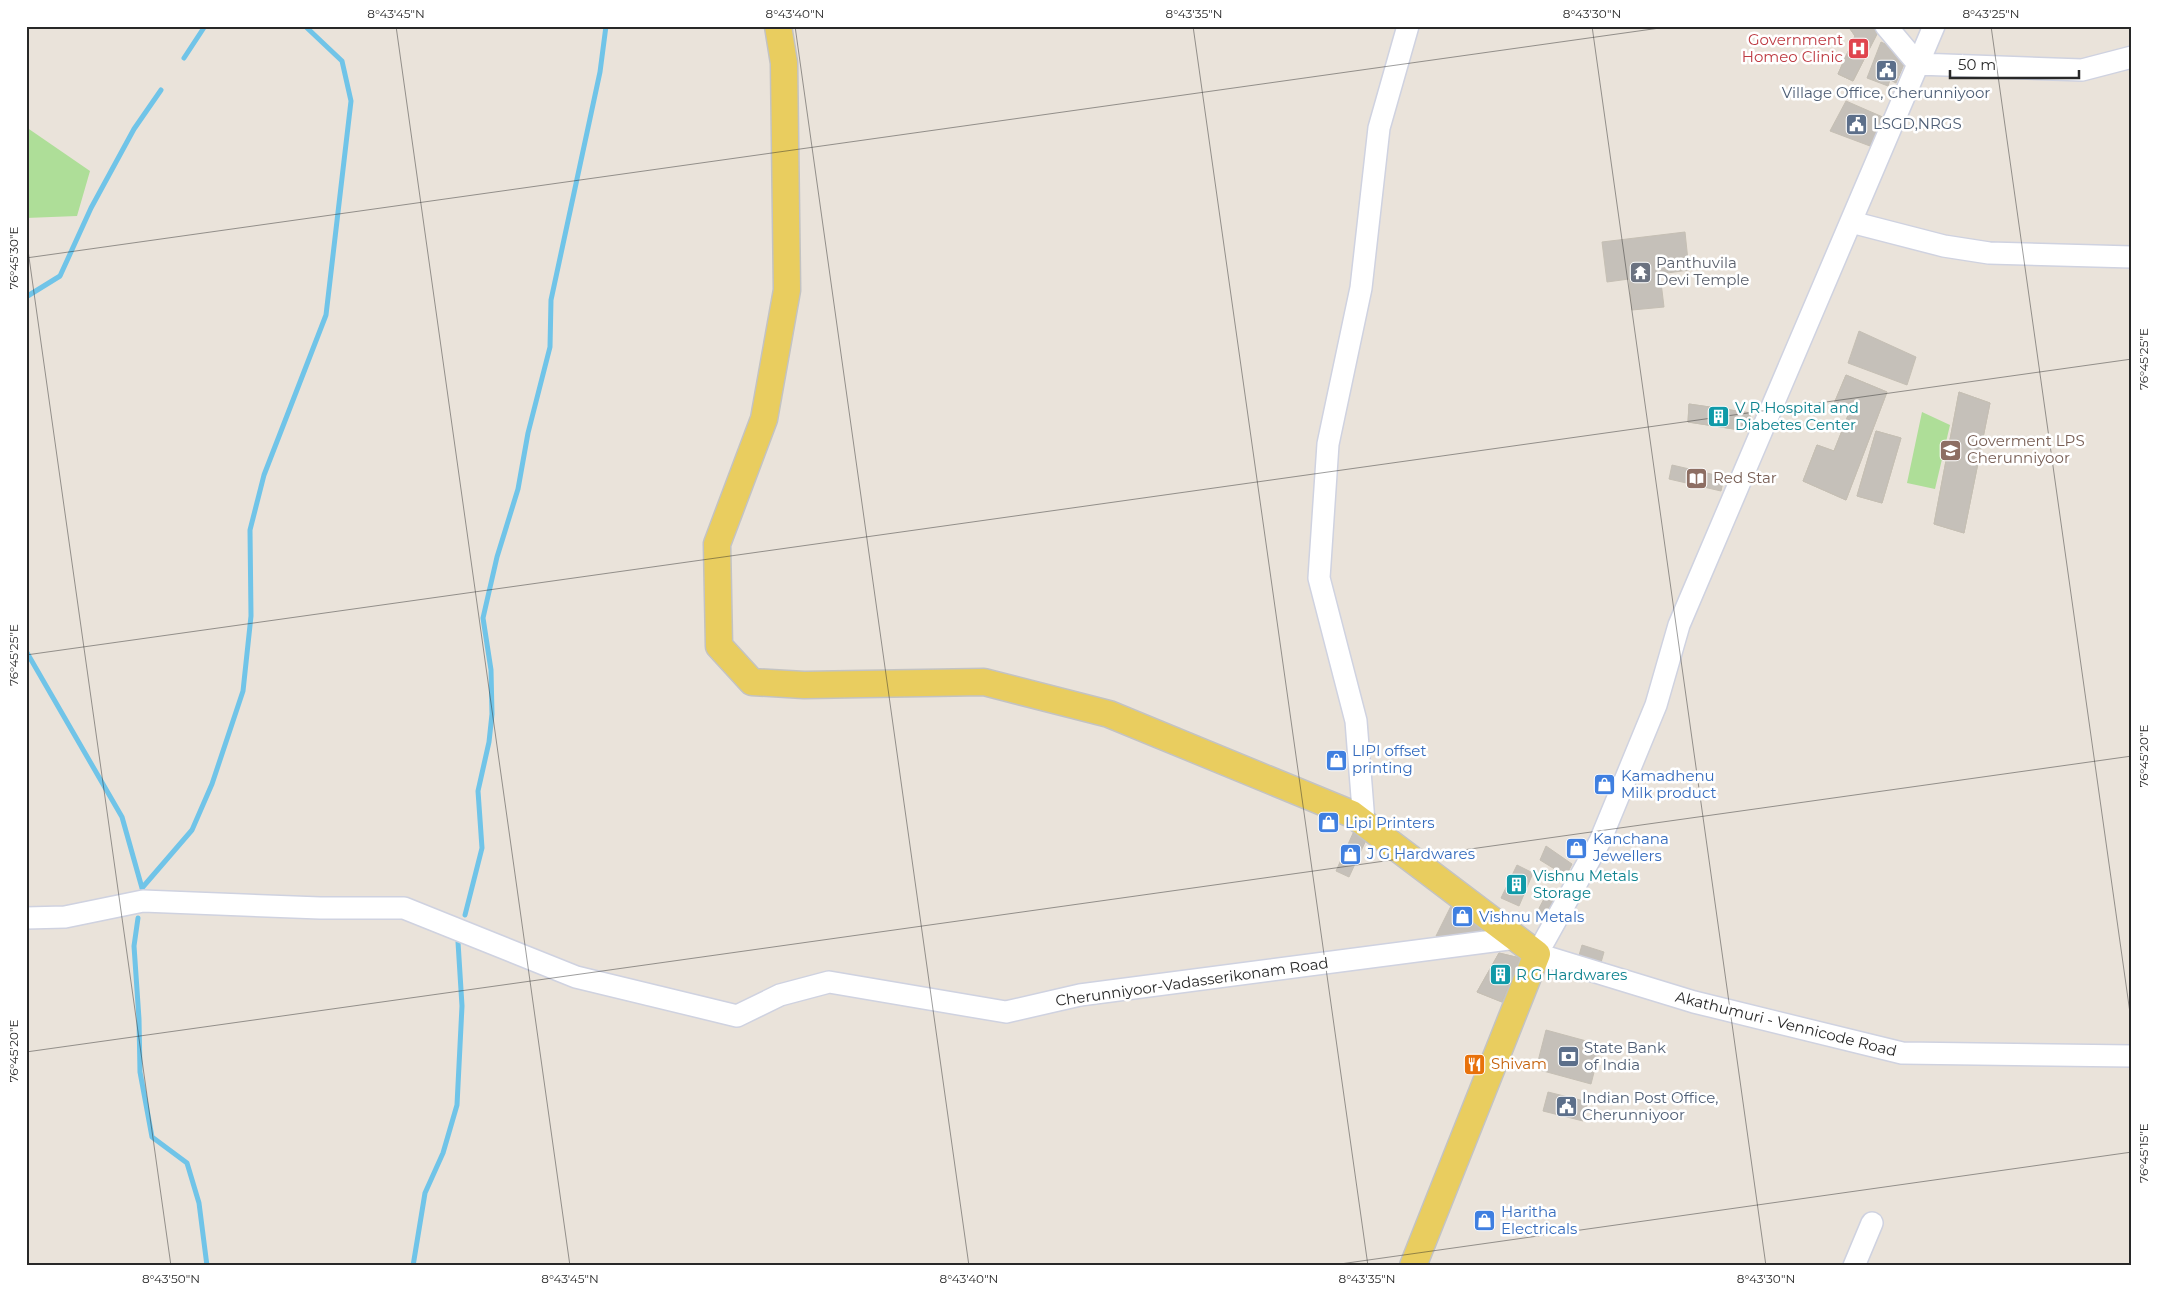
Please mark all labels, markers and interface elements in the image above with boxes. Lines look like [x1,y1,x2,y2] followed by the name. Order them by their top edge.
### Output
[367,6,425,21] text: 8°43'45"N
[766,6,824,21] text: 8°43'40"N
[1166,6,1222,21] text: 8°43'35"N
[1563,6,1621,21] text: 8°43'30"N
[1962,6,2020,21] text: 8°43'25"N
[1742,30,1843,66] place label: Government Homeo Clinic
[1847,37,1871,61] hospital icon: Government Homeo Clinic
[1950,48,2079,80] scale bar
[1958,55,1996,74] text: 50 m
[1874,58,1898,82] public building icon: Village Office, Cherunniyoor
[1782,83,1990,102] place label: Village Office, Cherunniyoor
[1845,112,1869,136] public building icon: LSGD,NRGS
[1873,114,1962,133] place label: LSGD,NRGS
[6,226,21,290] text: 76°45'30"E
[1656,253,1749,289] place label: Panthuvila Devi Temple
[1628,260,1652,284] temple icon: Panthuvila Devi Temple
[2136,328,2151,390] text: 76°45'25"E
[1735,398,1859,434] place label: V R Hospital and Diabetes Center
[1707,405,1731,429] building icon: V R Hospital and Diabetes Center
[1967,431,2085,467] place label: Goverment LPS Cherunniyoor
[1939,438,1963,462] school or university icon: Goverment LPS Cherunniyoor
[1685,466,1709,490] library icon: Red Star
[1713,468,1777,487] place label: Red Star
[6,624,21,686] text: 76°45'25"E
[2136,724,2151,788] text: 76°45'20"E
[1352,741,1427,777] place label: LIPI offset printing
[1324,748,1348,772] shop icon: LIPI offset printing
[1621,766,1717,802] place label: Kamadhenu Milk product
[1593,773,1617,797] shop icon: Kamadhenu Milk product
[1317,811,1341,835] shop icon: Lipi Printers
[1345,813,1435,832] place label: Lipi Printers
[1592,829,1669,865] place label: Kanchana Jewellers
[1565,836,1589,860] shop icon: Kanchana Jewellers
[1339,842,1363,866] shop icon: J G Hardwares
[1366,844,1475,863] place label: J G Hardwares
[1533,866,1638,902] place label: Vishnu Metals Storage
[1505,873,1529,897] building icon: Vishnu Metals Storage
[1451,905,1475,929] shop icon: Vishnu Metals
[1479,907,1584,926] place label: Vishnu Metals
[1054,953,1330,1010] street label: Cherunniyoor-Vadasserikonam Road
[1488,963,1512,987] building icon: R G Hardwares
[1516,965,1627,984] place label: R G Hardwares
[1674,987,1899,1060] street label: Akathumuri - Vennicode Road
[6,1019,21,1083] text: 76°45'20"E
[1584,1038,1666,1074] place label: State Bank of India
[1556,1045,1580,1069] bank icon: State Bank of India
[1463,1052,1487,1076] restaurant icon: Shivam
[1491,1054,1547,1073] place label: Shivam
[1582,1088,1718,1124] place label: Indian Post Office, Cherunniyoor
[1554,1095,1578,1119] public building icon: Indian Post Office, Cherunniyoor
[2136,1123,2151,1183] text: 76°45'15"E
[1501,1202,1577,1238] place label: Haritha Electricals
[1473,1209,1497,1233] shop icon: Haritha Electricals
[142,1271,200,1286] text: 8°43'50"N
[541,1271,599,1286] text: 8°43'45"N
[940,1271,998,1286] text: 8°43'40"N
[1339,1271,1395,1286] text: 8°43'35"N
[1737,1271,1795,1286] text: 8°43'30"N

